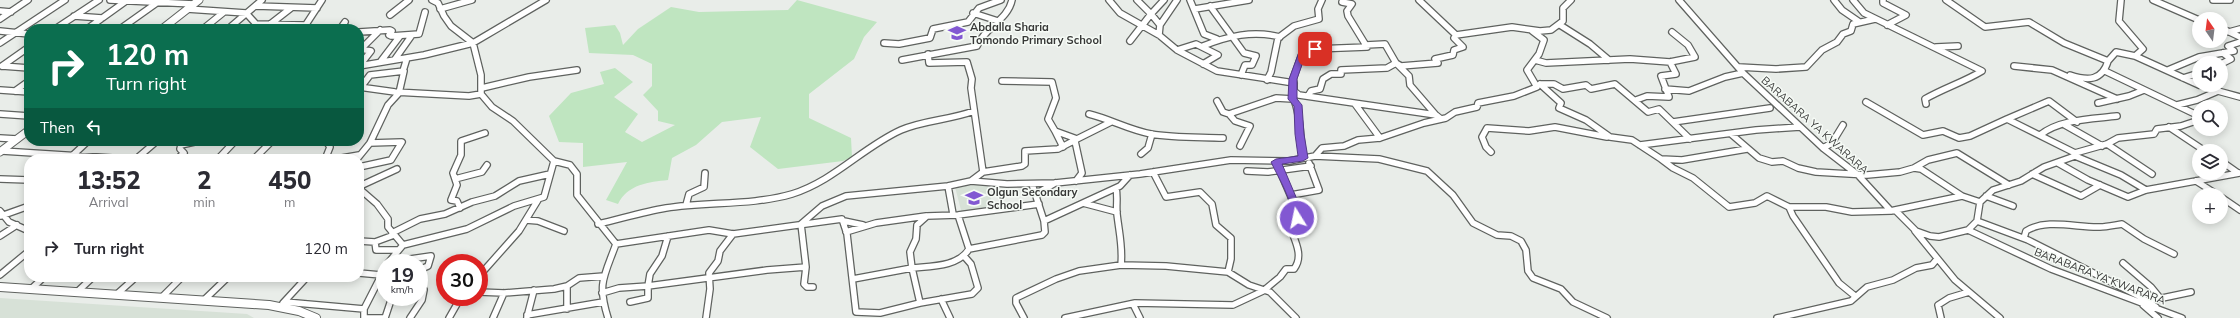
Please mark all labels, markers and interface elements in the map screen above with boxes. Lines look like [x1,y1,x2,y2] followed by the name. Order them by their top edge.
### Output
[2192,12,2228,48] north arrow
[2192,12,2228,224] map controls
[970,20,1102,47] place label: Abdalla Sharia Tomondo Primary School
[947,23,967,43] school or university icon: Abdalla Sharia Tomondo Primary School
[1298,32,1332,66] pin
[106,37,189,72] text: 120 m
[1304,38,1326,60] icon: arrive
[40,40,92,92] icon: right
[2192,56,2228,92] button: sound
[106,72,186,95] text: Turn right
[1758,73,1872,177] street label: BARABARA YA KWARARA
[2192,100,2228,136] button: search
[83,116,105,138] icon: left
[40,118,75,137] text: Then
[2192,144,2228,180] button: layers
[77,165,141,195] text: 13:52
[197,165,212,195] text: 2
[268,165,311,195] text: 450
[987,185,1078,212] place label: Olgun Secondary School
[964,188,984,208] school or university icon: Olgun Secondary School
[2192,188,2228,224] button: +
[89,194,129,210] text: Arrival
[193,194,215,210] text: min
[284,194,295,210] text: m
[1276,197,1318,239] position arrow
[40,237,62,259] icon: right
[74,239,144,258] text: Turn right
[304,239,348,258] text: 120 m
[2032,244,2168,308] street label: BARABARA YA KWARARA
[436,254,488,306] speed limit sign: 30
[390,262,414,287] text: 19
[391,283,413,296] text: km/h

